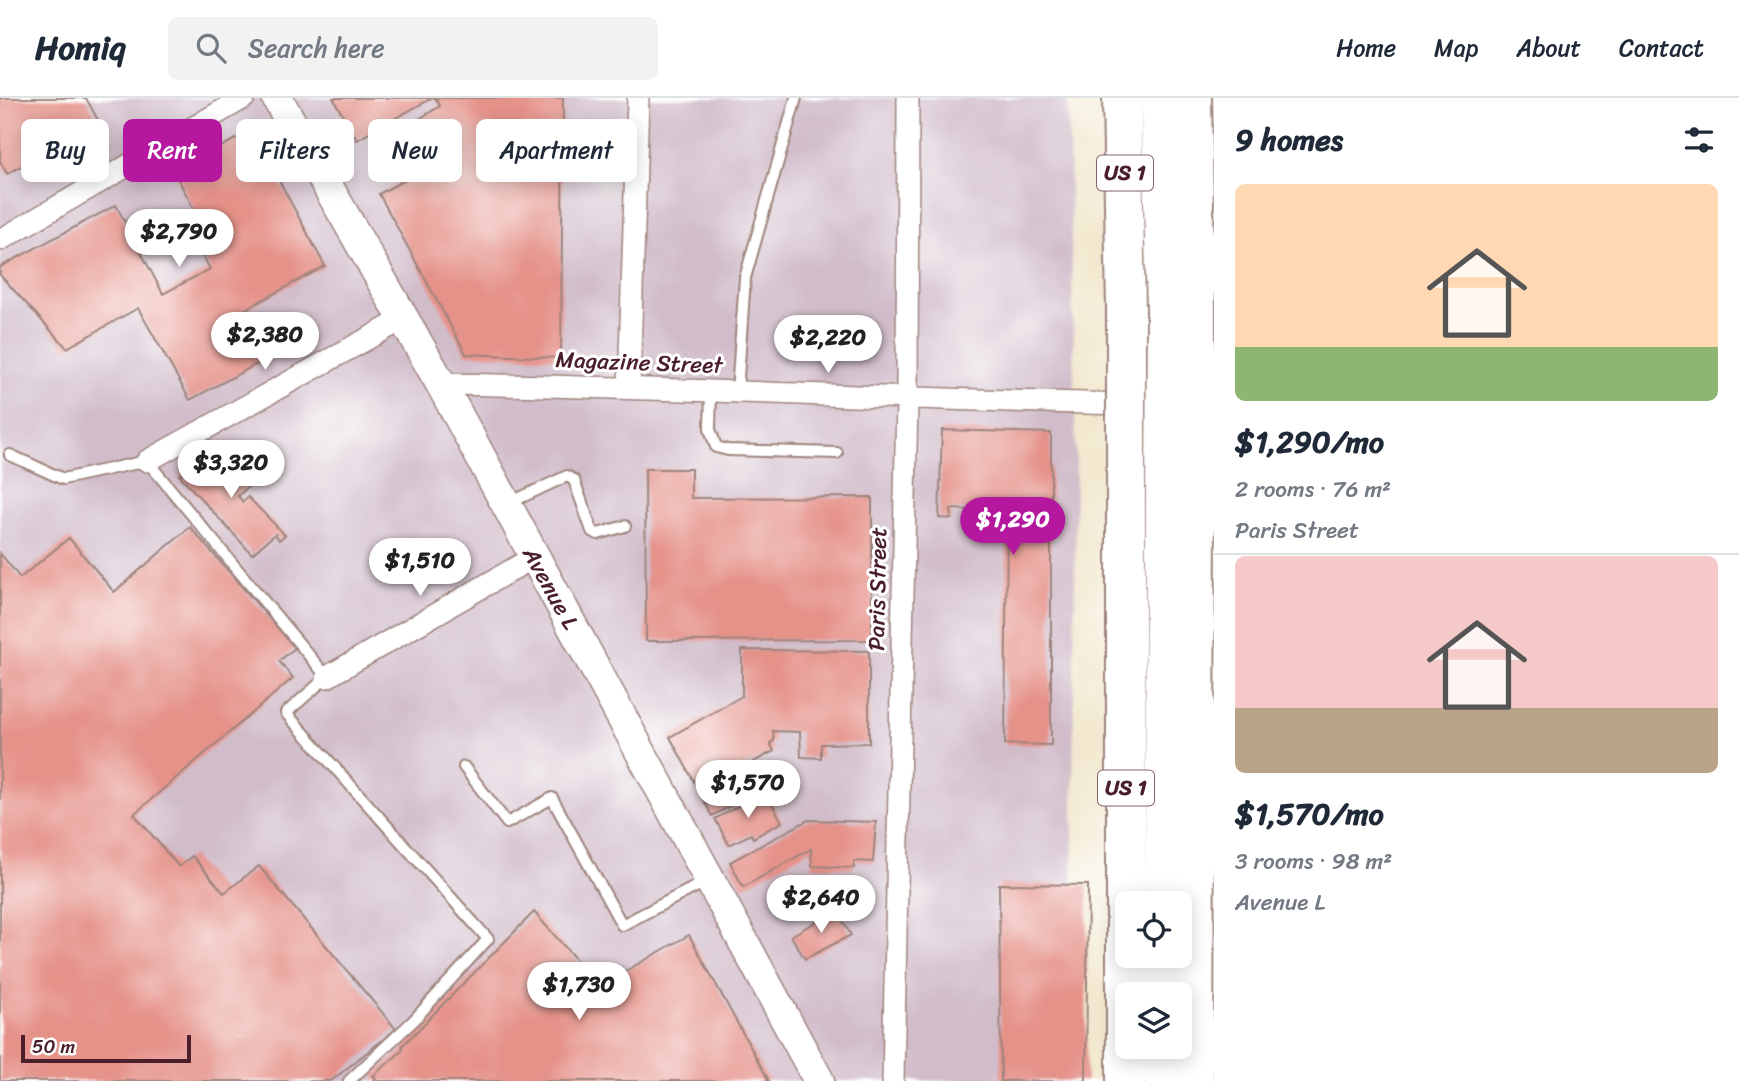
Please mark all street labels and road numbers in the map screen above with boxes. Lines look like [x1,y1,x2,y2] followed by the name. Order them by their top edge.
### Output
[1097,155,1153,190] road number: US 1
[555,339,725,386] street label: Magazine Street
[856,527,899,651] street label: Paris Street
[510,538,590,638] street label: Avenue L
[1098,770,1154,806] road number: US 1

